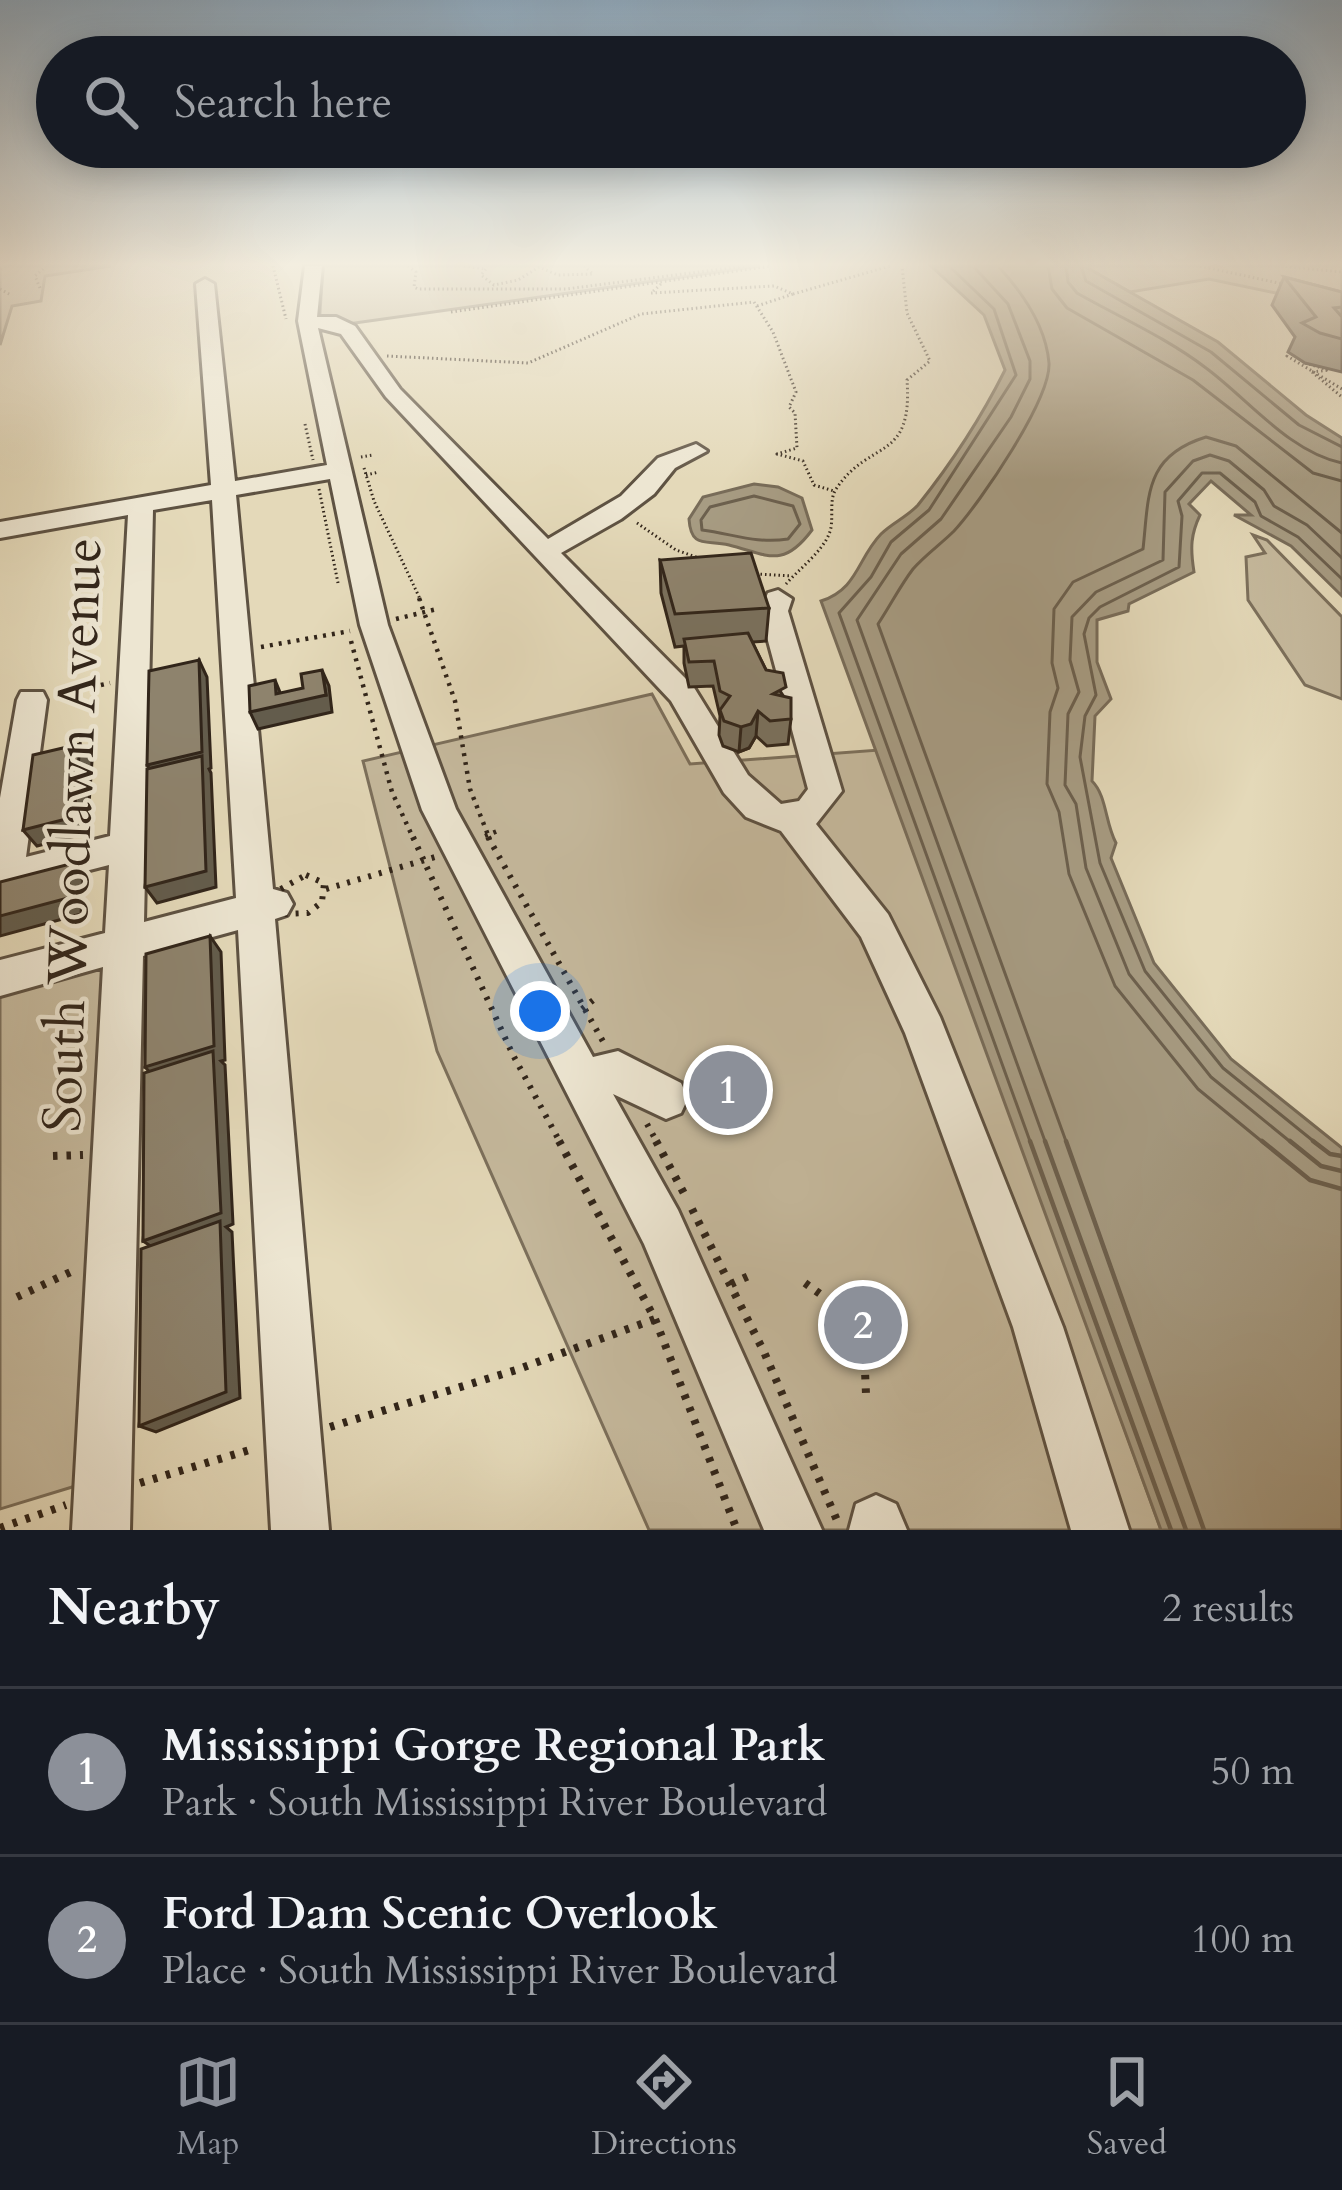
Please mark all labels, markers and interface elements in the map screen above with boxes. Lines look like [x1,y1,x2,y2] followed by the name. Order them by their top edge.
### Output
[36,36,1306,168] search box
[78,69,144,135] icon: search
[174,72,392,133] text: Search here
[27,537,120,1133] street label: South Woodlawn Avenue
[510,981,570,1041] your location
[689,1045,767,1135] pin: 1
[824,1280,902,1370] pin: 2
[48,1573,220,1643] text: Nearby
[1162,1582,1294,1635] text: 2 results
[162,1715,825,1776] text: Mississippi Gorge Regional Park
[77,1745,97,1798] text: 1
[1211,1745,1294,1798] text: 50 m
[162,1776,827,1829] text: Park · South Mississippi River Boulevard
[162,1883,718,1944] text: Ford Dam Scenic Overlook
[77,1913,97,1966] text: 2
[1191,1913,1294,1966] text: 100 m
[162,1944,838,1997] text: Place · South Mississippi River Boulevard
[175,2049,241,2166] tab: Map
[591,2049,737,2166] tab: Directions
[1087,2049,1167,2166] tab: Saved

